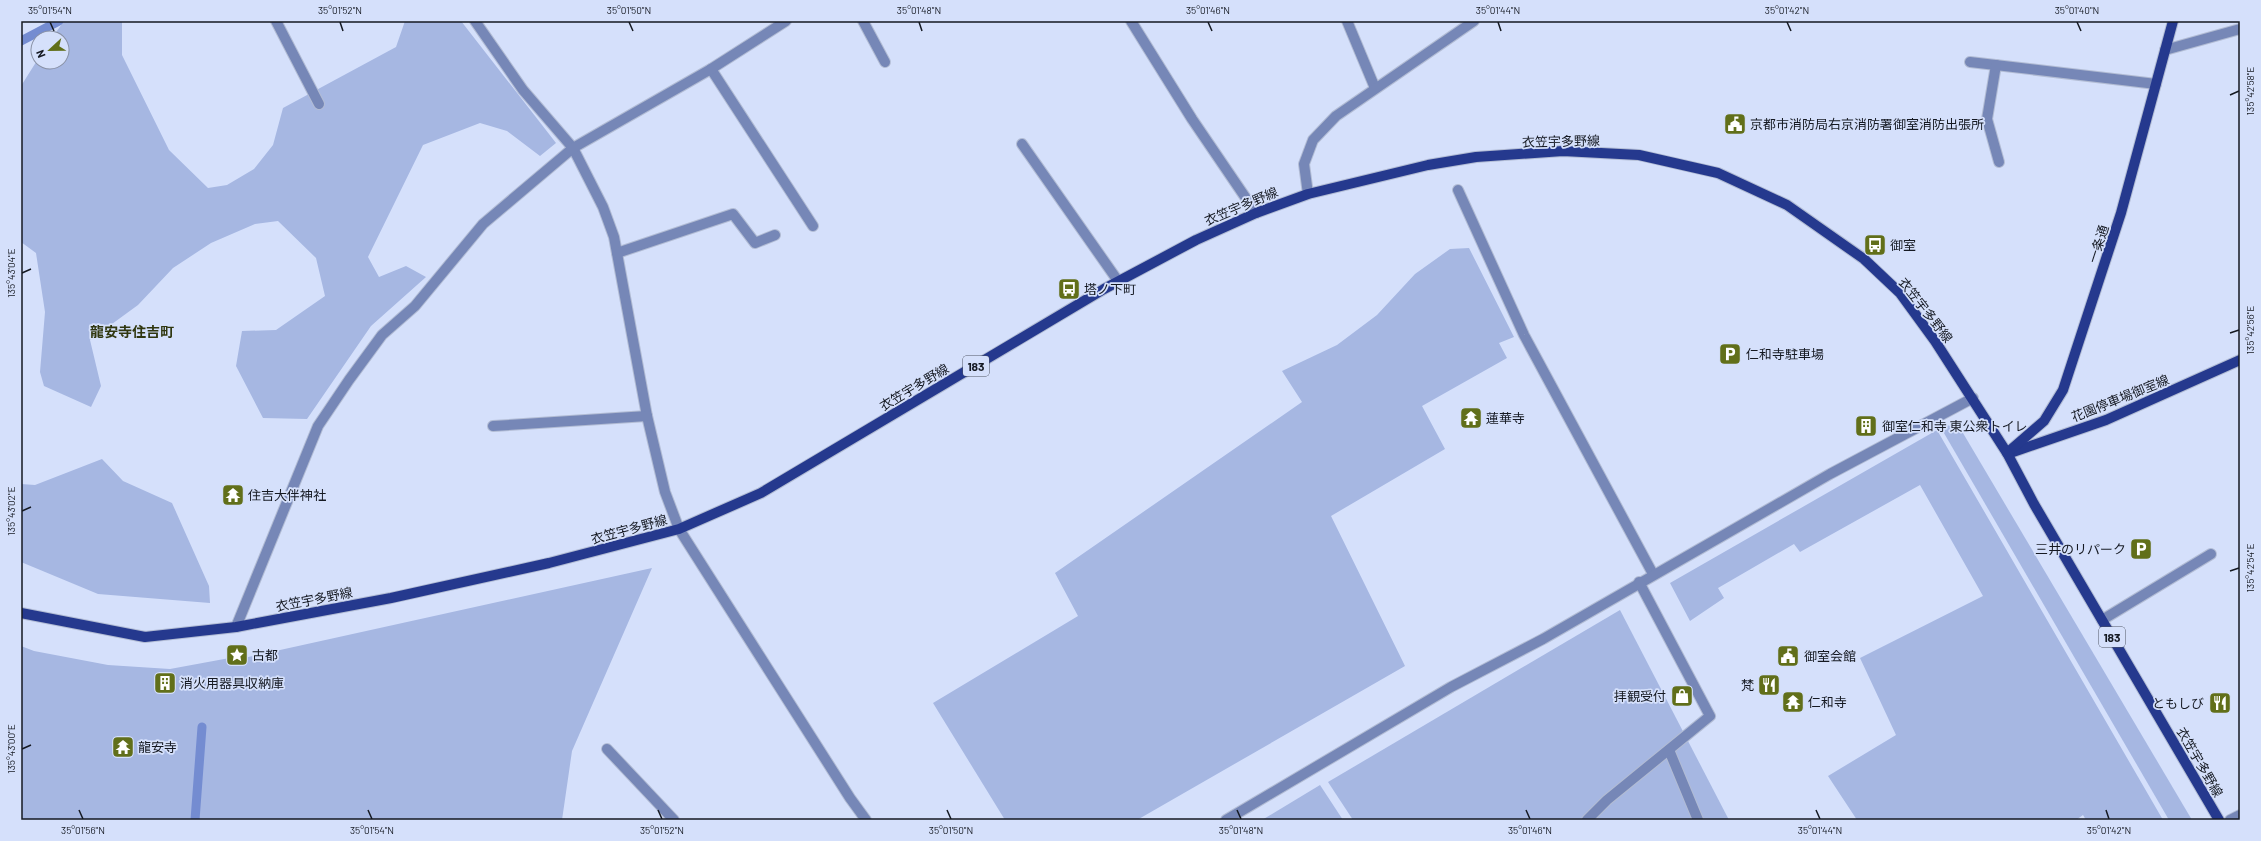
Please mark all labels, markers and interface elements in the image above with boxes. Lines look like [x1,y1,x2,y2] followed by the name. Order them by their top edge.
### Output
[28,4,72,16] text: 35°01'54"N
[318,4,362,16] text: 35°01'52"N
[607,4,651,16] text: 35°01'50"N
[897,4,941,16] text: 35°01'48"N
[1186,4,1230,16] text: 35°01'46"N
[1476,4,1520,16] text: 35°01'44"N
[1765,4,1809,16] text: 35°01'42"N
[2055,4,2099,16] text: 35°01'40"N
[30,30,70,70] north arrow
[33,48,48,60] text: N
[2244,67,2256,115] text: 135°42'58"E
[1722,111,1748,137] public building icon: 京都市消防局右京消防署御室消防出張所
[1750,116,1984,132] place label: 京都市消防局右京消防署御室消防出張所
[1522,132,1600,150] street label: 衣笠宇多野線
[1202,183,1280,229] street label: 衣笠宇多野線
[2084,223,2112,265] street label: 一条通
[1862,232,1888,258] bus stop icon: 御室
[1890,237,1916,253] place label: 御室
[5,248,17,298] text: 135°43'04"E
[1896,274,1956,346] street label: 衣笠宇多野線
[1056,276,1082,302] bus stop icon: 塔ノ下町
[1084,281,1136,297] place label: 塔ノ下町
[2244,306,2256,354] text: 135°42'56"E
[90,323,174,340] district label: 龍安寺住吉町
[1717,341,1743,367] parking icon: 仁和寺駐車場
[1746,346,1824,362] place label: 仁和寺駐車場
[963,356,989,376] road number: 183
[876,360,952,414] street label: 衣笠宇多野線
[2069,371,2171,425] street label: 花園停車場御室線
[1458,405,1484,431] temple icon: 蓮華寺
[1486,410,1525,426] place label: 蓮華寺
[1853,413,1879,439] building icon: 御室仁和寺 東公衆トイレ
[1882,418,2028,434] place label: 御室仁和寺 東公衆トイレ
[220,482,246,508] temple icon: 住吉大伴神社
[5,486,17,536] text: 135°43'02"E
[248,487,326,503] place label: 住吉大伴神社
[589,511,669,547] street label: 衣笠宇多野線
[2128,536,2154,562] parking icon: 三井のリパーク
[2035,541,2126,557] place label: 三井のリパーク
[2244,544,2256,592] text: 135°42'54"E
[274,584,354,614] street label: 衣笠宇多野線
[2099,627,2125,647] road number: 183
[224,642,250,668] place icon: 古都
[1775,643,1801,669] public building icon: 御室会館
[252,647,278,663] place label: 古都
[1804,648,1856,664] place label: 御室会館
[152,670,178,696] building icon: 消火用器具収納庫
[1756,672,1782,698] restaurant icon: 梵
[180,675,284,691] place label: 消火用器具収納庫
[1741,677,1754,693] place label: 梵
[1669,683,1695,709] shop icon: 拝観受付
[1614,688,1666,704] place label: 拝観受付
[1780,689,1806,715] temple icon: 仁和寺
[2207,690,2233,716] restaurant icon: ともしび
[1808,694,1847,710] place label: 仁和寺
[2152,695,2204,711] place label: ともしび
[5,724,17,774] text: 135°43'00"E
[2174,724,2226,800] street label: 衣笠宇多野線
[110,734,136,760] temple icon: 龍安寺
[138,739,177,755] place label: 龍安寺
[61,824,105,836] text: 35°01'56"N
[350,824,394,836] text: 35°01'54"N
[640,824,684,836] text: 35°01'52"N
[929,824,973,836] text: 35°01'50"N
[1219,824,1263,836] text: 35°01'48"N
[1508,824,1552,836] text: 35°01'46"N
[1798,824,1842,836] text: 35°01'44"N
[2087,824,2131,836] text: 35°01'42"N

